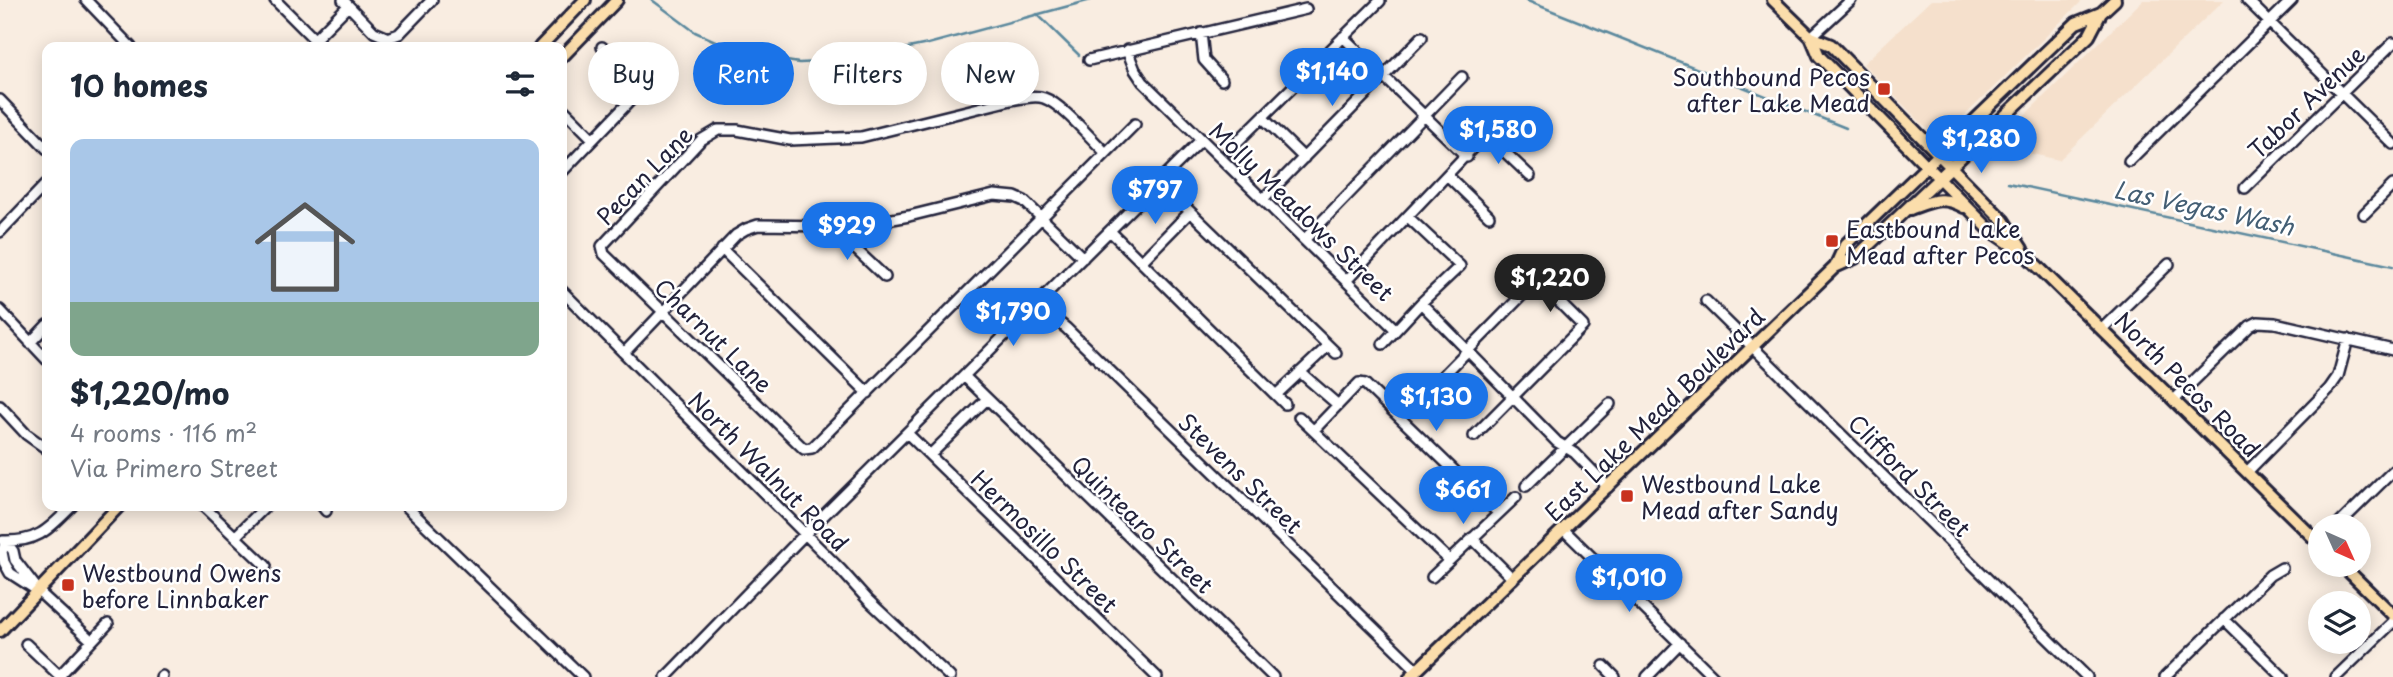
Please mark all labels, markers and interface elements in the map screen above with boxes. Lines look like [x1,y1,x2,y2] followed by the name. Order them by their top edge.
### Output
[2240,37,2372,167] street label: Tabor Avenue
[588,42,679,105] chip: Buy
[693,42,794,105] chip: Rent
[808,42,927,105] chip: Filters
[941,42,1039,105] chip: New
[1275,48,1389,108] pin: $1,140
[1296,53,1368,88] text: $1,140
[1672,59,1870,120] place label: Southbound Pecos after Lake Mead
[70,62,208,107] text: 10 homes
[501,65,539,103] icon: filters
[1876,81,1892,97] marker: Southbound Pecos after Lake Mead
[1441,106,1555,166] pin: $1,580
[1459,111,1537,146] text: $1,580
[1202,113,1402,309] street label: Molly Meadows Street
[1924,116,2038,175] pin: $1,280
[588,117,700,233] street label: Pecan Lane
[1942,120,2020,155] text: $1,280
[1114,166,1196,226] pin: $797
[2111,170,2298,244] water label: Las Vegas Wash
[1128,171,1182,206] text: $797
[242,184,368,310] icon: home
[806,202,888,262] pin: $929
[818,207,876,242] text: $929
[1846,211,2035,272] place label: Eastbound Lake Mead after Pecos
[1824,233,1840,249] marker: Eastbound Lake Mead after Pecos
[1493,254,1607,314] pin: $1,220
[1510,259,1590,294] text: $1,220
[647,269,781,401] street label: Charnut Lane
[956,288,1070,348] pin: $1,790
[975,293,1051,328] text: $1,790
[1536,299,1772,529] street label: East Lake Mead Boulevard
[2107,303,2269,465] street label: North Pecos Road
[70,370,230,415] text: $1,220/mo
[1379,374,1493,433] pin: $1,130
[1400,378,1472,413] text: $1,130
[681,383,857,559] street label: North Walnut Road
[1171,404,1311,542] street label: Stevens Street
[1841,406,1979,544] street label: Clifford Street
[70,415,257,450] text: 4 rooms · 116 m²
[1064,447,1222,601] street label: Quintearo Street
[70,450,278,485] text: Via Primero Street
[964,462,1126,620] street label: Hermosillo Street
[1422,466,1504,526] pin: $661
[1641,466,1839,527] place label: Westbound Lake Mead after Sandy
[1435,471,1491,506] text: $661
[1619,488,1635,504] marker: Westbound Lake Mead after Sandy
[2308,514,2371,578] north arrow
[2308,514,2371,654] map controls
[1572,554,1686,614] pin: $1,010
[82,555,281,616] place label: Westbound Owens before Linnbaker
[1591,559,1667,594] text: $1,010
[60,577,76,593] marker: Westbound Owens before Linnbaker
[2308,591,2371,654] button: layers

